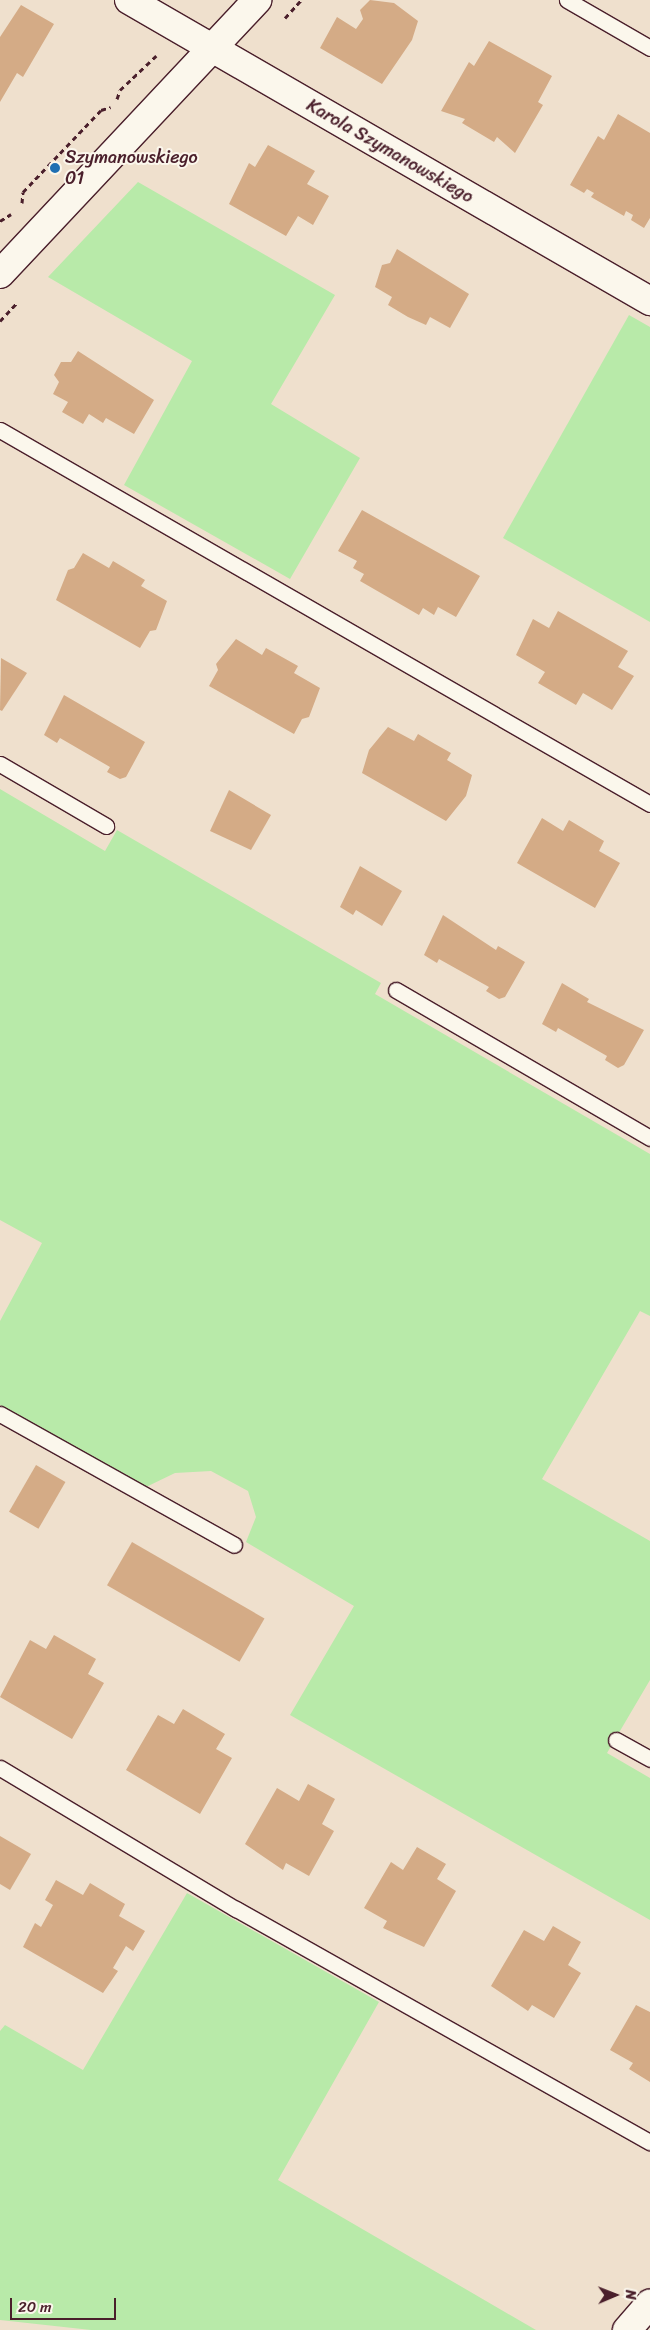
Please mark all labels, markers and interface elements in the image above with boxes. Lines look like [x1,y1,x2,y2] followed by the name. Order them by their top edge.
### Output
[303,95,477,207] street label: Karola Szymanowskiego
[65,147,198,190] place label: Szymanowskiego 01
[49,162,61,174] marker: Szymanowskiego 01
[590,2270,640,2320] north arrow
[12,2288,119,2320] scale bar
[618,2290,643,2300] text: N
[18,2294,52,2320] text: 20 m

